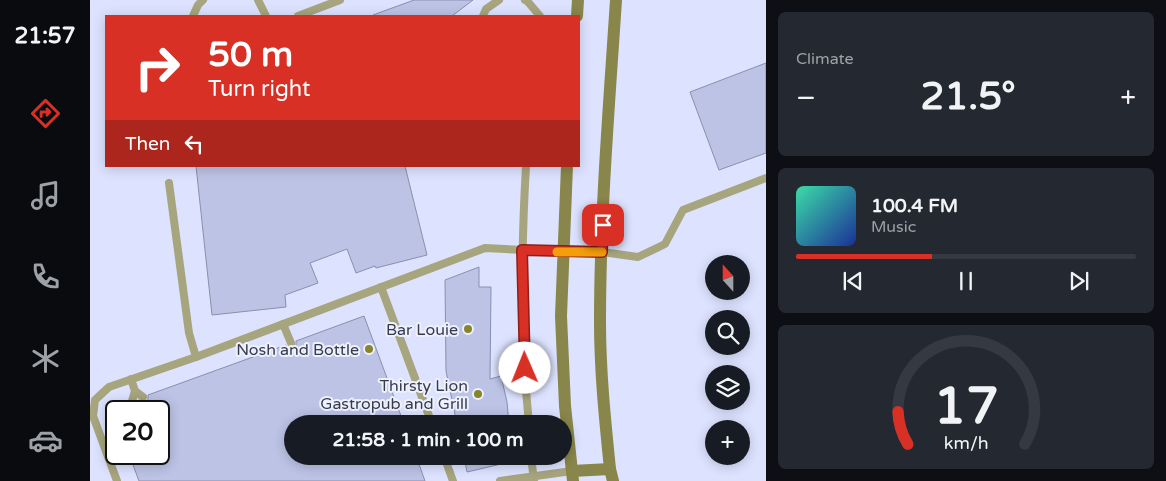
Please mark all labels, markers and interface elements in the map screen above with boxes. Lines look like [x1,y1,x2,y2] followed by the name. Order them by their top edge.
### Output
[15,23,75,49] text: 21:57
[208,34,293,76] text: 50 m
[125,35,190,100] icon: right
[796,49,854,69] text: Climate
[921,74,1016,120] text: 21.5°
[208,76,310,102] text: Turn right
[796,81,816,115] text: −
[1120,81,1136,115] text: +
[28,96,63,131] icon: directions
[180,130,208,158] icon: left
[125,133,170,155] text: Then
[28,178,63,213] icon: music
[871,195,958,217] text: 100.4 FM
[582,204,624,246] pin
[589,211,617,239] icon: arrive
[871,217,916,237] text: Music
[705,255,750,300] north arrow
[705,255,750,465] map controls
[28,259,63,294] icon: phone
[839,267,867,295] icon: previous
[952,267,980,295] icon: pause
[1065,267,1093,295] icon: next
[705,310,750,355] button: search
[386,320,458,340] place label: Bar Louie
[462,323,474,335] marker: Bar Louie
[236,340,359,360] place label: Nosh and Bottle
[28,341,63,376] icon: climate
[498,341,550,393] position arrow
[363,343,375,355] marker: Nosh and Bottle
[705,365,750,410] button: layers
[933,375,999,438] text: 17
[320,376,468,414] place label: Thirsty Lion Gastropub and Grill
[472,388,484,400] marker: Thirsty Lion Gastropub and Grill
[105,400,170,465] speed limit sign: 20
[705,420,750,465] button: +
[28,423,63,458] icon: car
[332,429,524,451] text: 21:58 · 1 min · 100 m
[944,433,988,454] text: km/h

